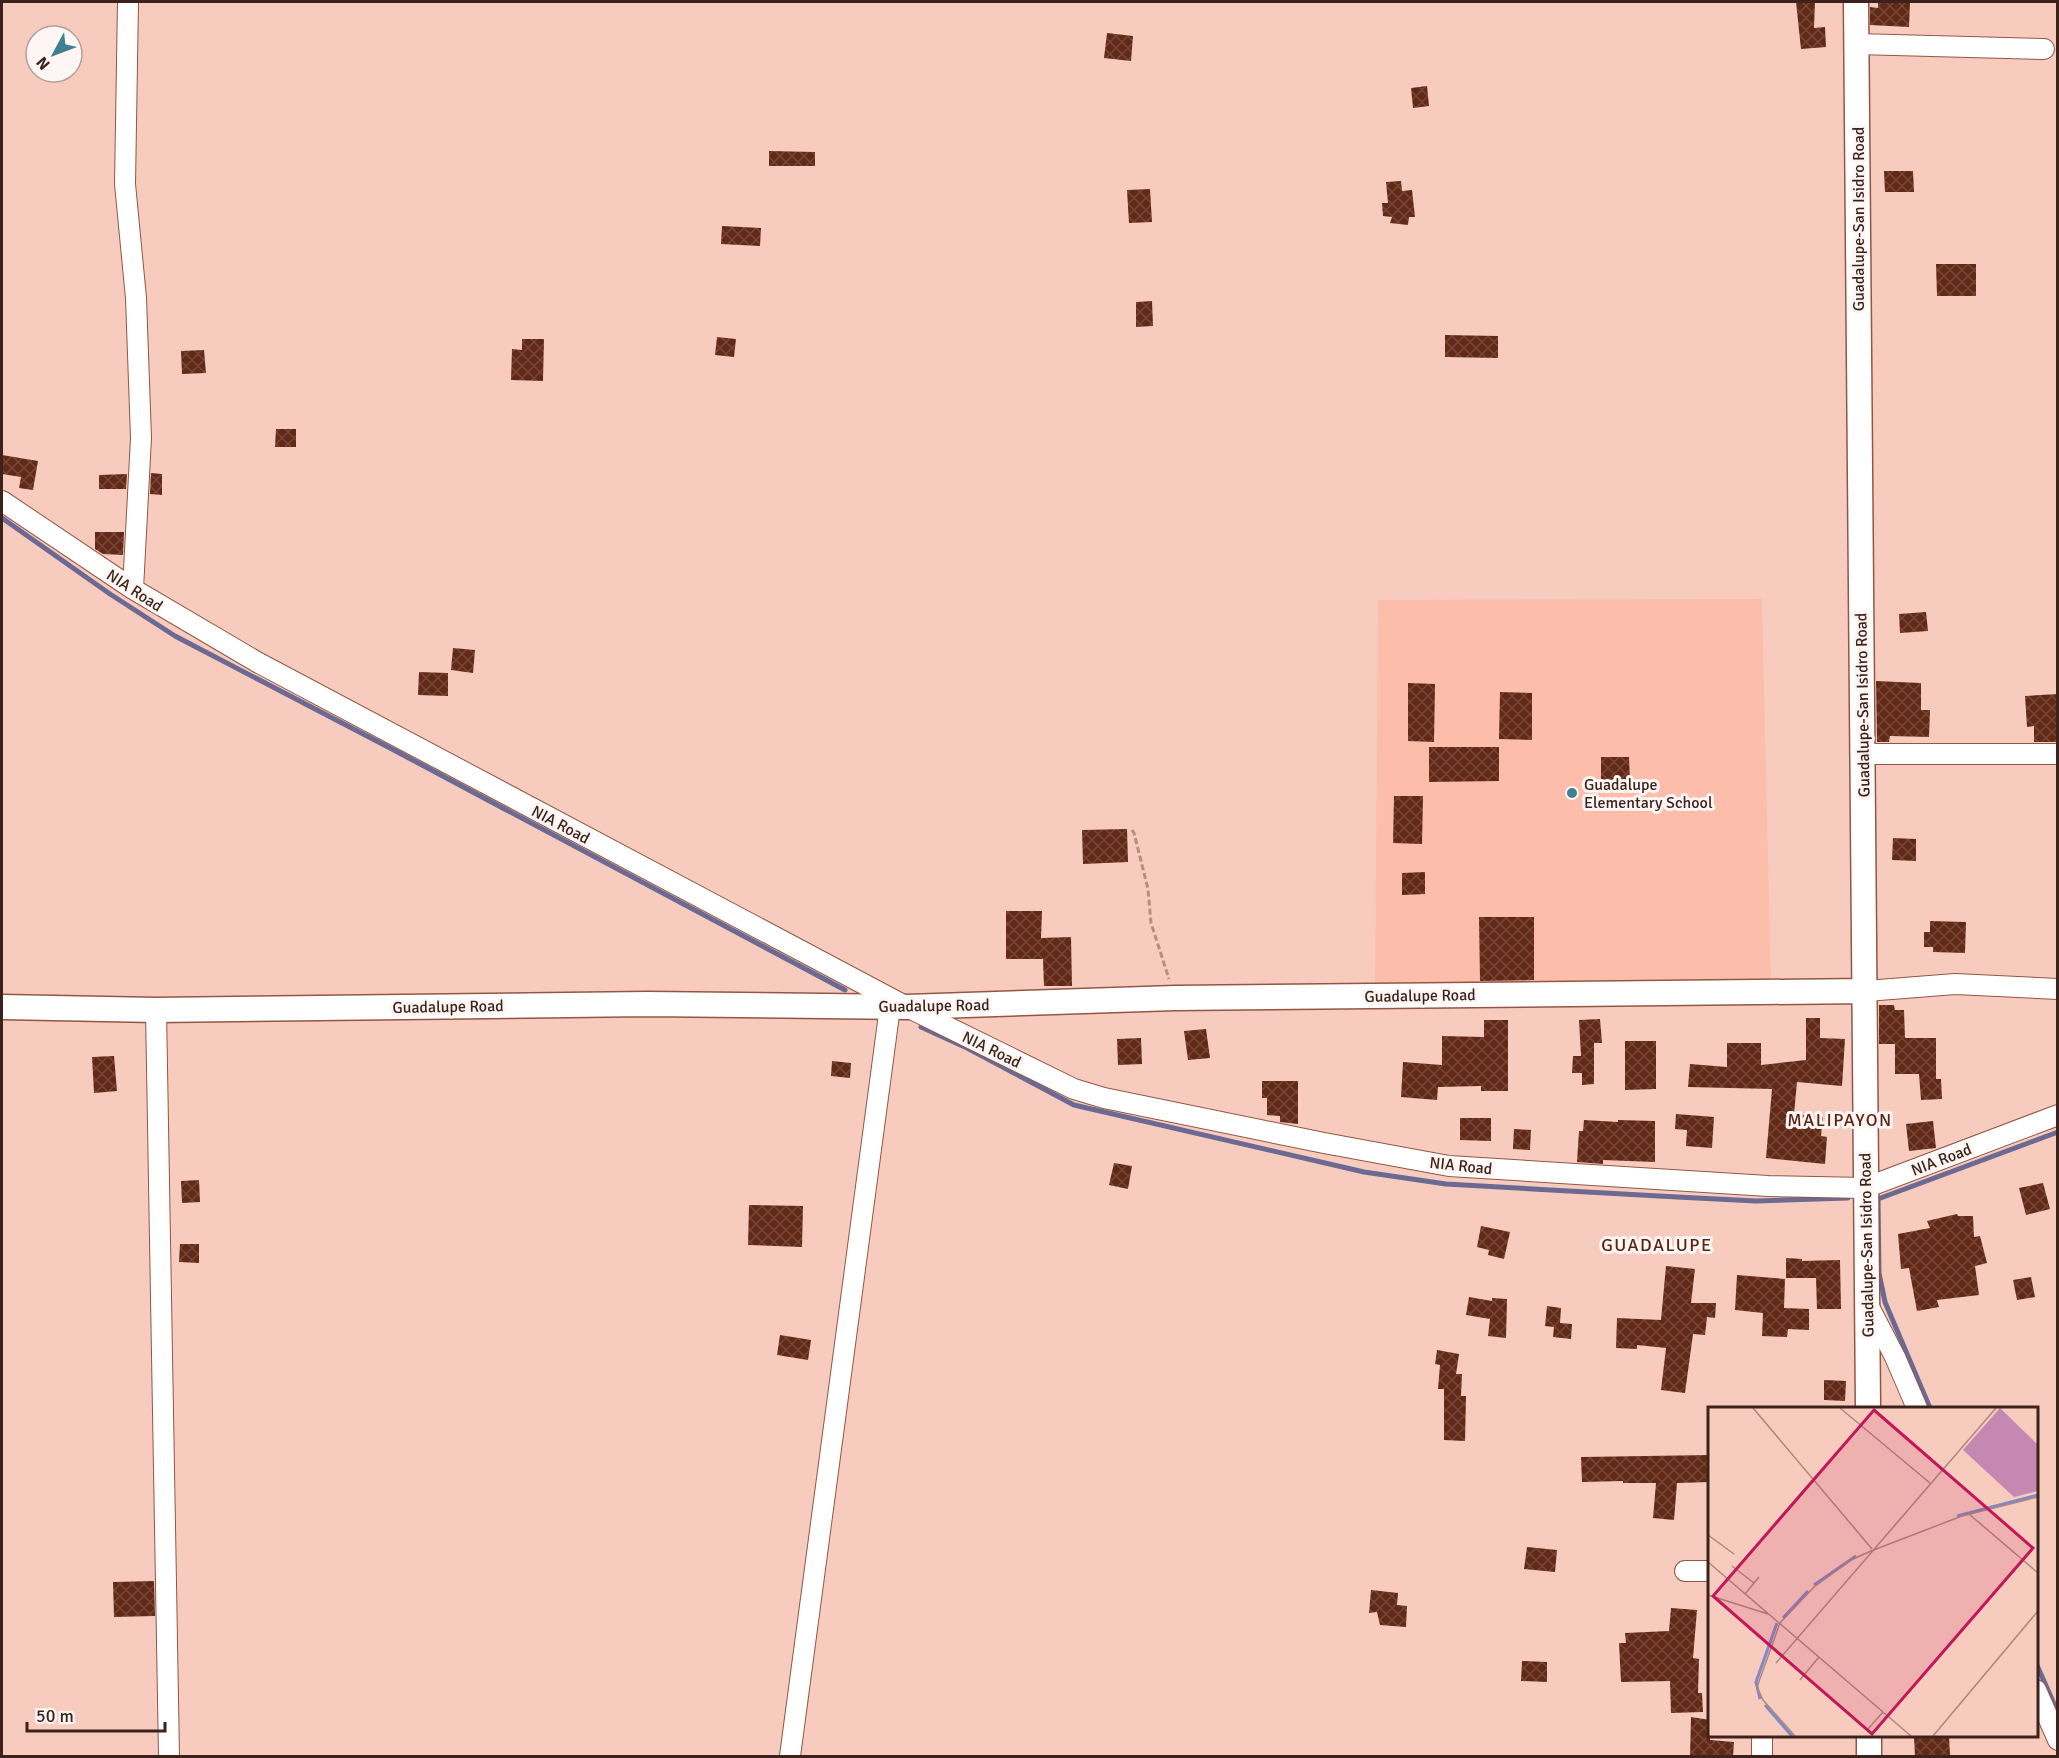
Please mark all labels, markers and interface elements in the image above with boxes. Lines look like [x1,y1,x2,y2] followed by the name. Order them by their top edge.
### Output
[24,24,84,84] north arrow
[32,52,55,74] text: N
[1849,127,1869,311] street label: Guadalupe-San Isidro Road
[103,565,166,616] street label: NIA Road
[1851,613,1875,797] street label: Guadalupe-San Isidro Road
[1584,775,1713,813] place label: Guadalupe Elementary School
[1565,786,1579,800] marker: Guadalupe Elementary School
[528,801,593,849] street label: NIA Road
[1364,985,1476,1007] street label: Guadalupe Road
[878,995,990,1017] street label: Guadalupe Road
[392,996,504,1018] street label: Guadalupe Road
[959,1027,1024,1073] street label: NIA Road
[1787,1109,1893,1131] district label: MALIPAYON
[1908,1139,1974,1181] street label: NIA Road
[1428,1153,1493,1179] street label: NIA Road
[1855,1153,1879,1337] street label: Guadalupe-San Isidro Road
[1601,1234,1713,1256] district label: GUADALUPE
[1708,1407,2038,1737] inset map
[27,1695,165,1733] scale bar
[36,1705,74,1727] text: 50 m

